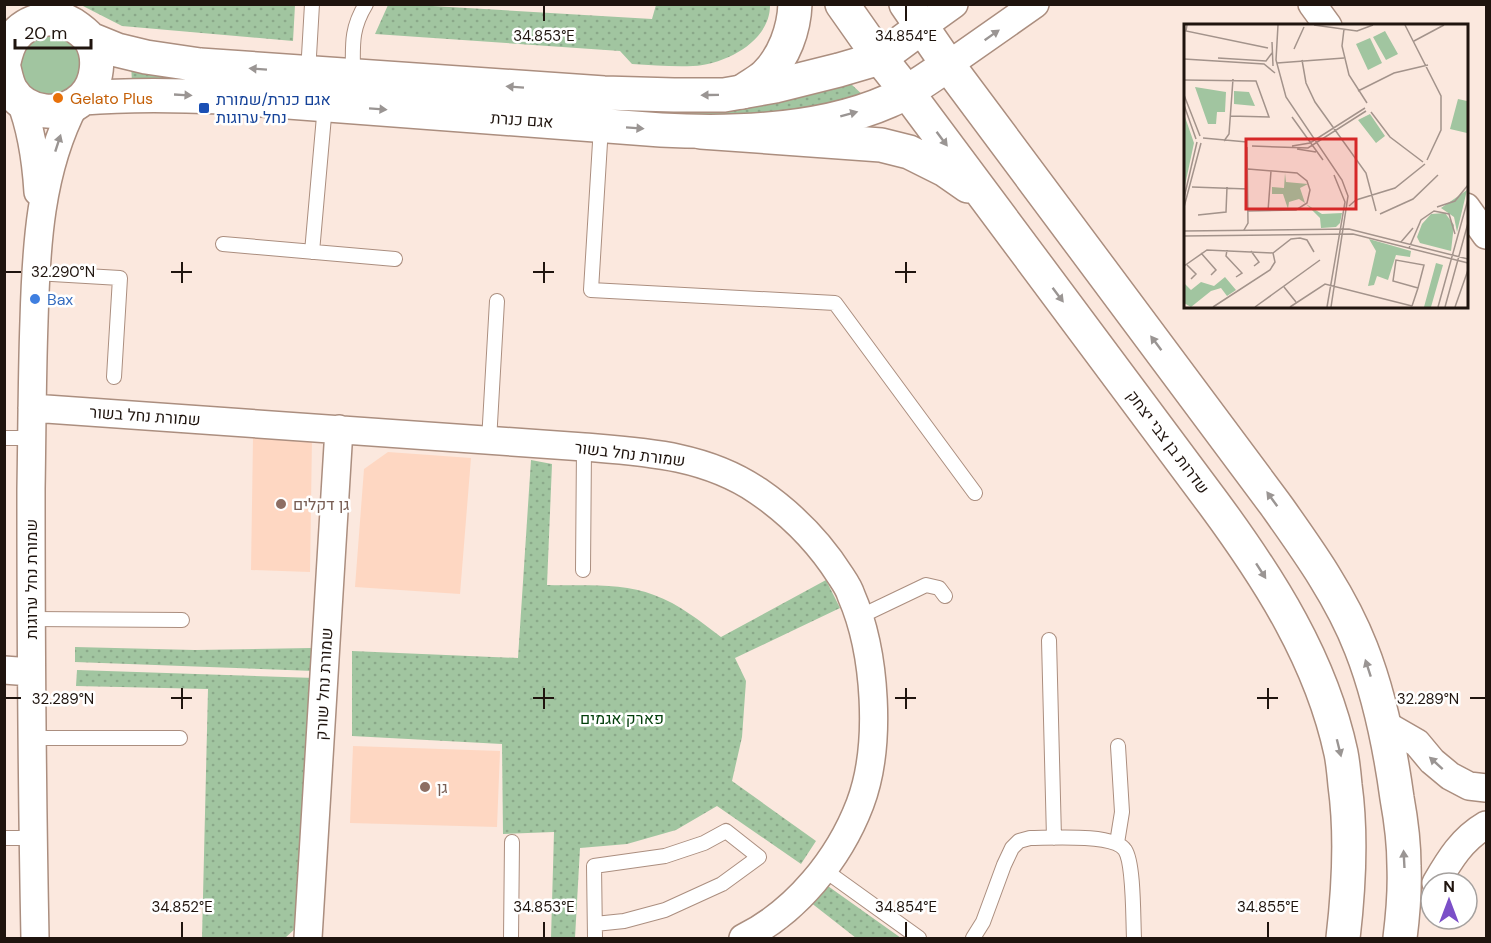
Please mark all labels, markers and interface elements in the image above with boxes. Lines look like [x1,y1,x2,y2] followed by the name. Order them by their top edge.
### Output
[15,12,92,50] scale bar
[24,21,67,45] text: 20 m
[1184,24,1467,308] inset map
[513,26,575,46] text: 34.853°E
[875,26,937,46] text: 34.854°E
[984,30,1000,41] one-way arrow
[248,65,267,74] one-way arrow
[505,82,524,92] one-way arrow
[70,88,153,109] place label: Gelato Plus
[216,89,331,128] place label: אגם כנרת/שמורת נחל ערוגות
[700,90,719,100] one-way arrow
[51,91,65,105] marker: Gelato Plus
[174,91,193,100] one-way arrow
[197,101,211,115] marker: אגם כנרת/שמורת נחל ערוגות
[368,104,387,113] one-way arrow
[490,107,554,133] street label: אגם כנרת
[840,109,859,119] one-way arrow
[626,123,645,133] one-way arrow
[935,131,948,147] one-way arrow
[54,134,63,152] one-way arrow
[31,262,95,282] text: 32.290°N
[1052,287,1064,303] one-way arrow
[47,289,73,310] place label: Bax
[28,292,42,306] marker: Bax
[1150,335,1162,350] one-way arrow
[1122,386,1214,498] street label: שדרות בן צבי יצחק
[89,402,201,430] street label: שמורת נחל בשור
[573,437,687,471] street label: שמורת נחל בשור
[1266,492,1278,508] one-way arrow
[293,494,350,515] place label: גן דקלים
[274,497,288,511] marker: גן דקלים
[21,519,42,639] street label: שמורת נחל ערוגות
[1255,562,1267,578] one-way arrow
[311,627,337,741] street label: שמורת נחל שורק
[1363,659,1372,677] one-way arrow
[32,689,94,709] text: 32.289°N
[1397,689,1459,709] text: 32.289°N
[580,708,664,729] park label: פארק אגמים
[1335,739,1345,757] one-way arrow
[1428,756,1443,770] one-way arrow
[437,777,448,798] place label: גן
[418,780,432,794] marker: גן
[1399,850,1408,869] one-way arrow
[1419,871,1479,931] north arrow
[1443,876,1455,897] text: N
[151,897,213,917] text: 34.852°E
[513,897,575,917] text: 34.853°E
[875,897,937,917] text: 34.854°E
[1237,897,1299,917] text: 34.855°E

